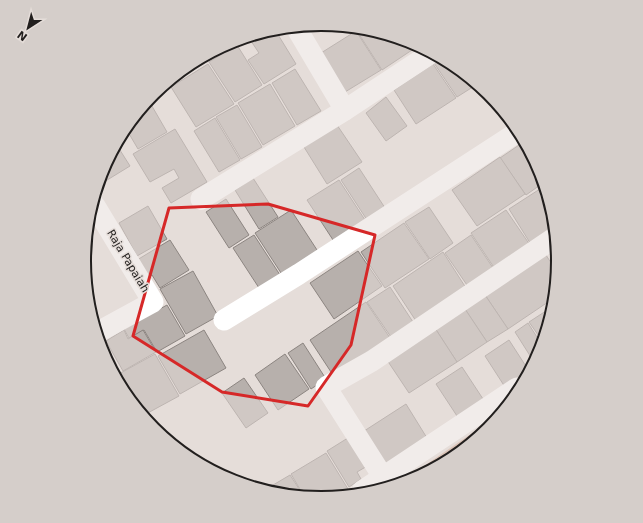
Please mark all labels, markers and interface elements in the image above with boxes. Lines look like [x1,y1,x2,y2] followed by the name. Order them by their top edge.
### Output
[8,8,48,48] north arrow
[15,28,30,44] text: N
[104,227,152,295] street label: Raja Papaiah

